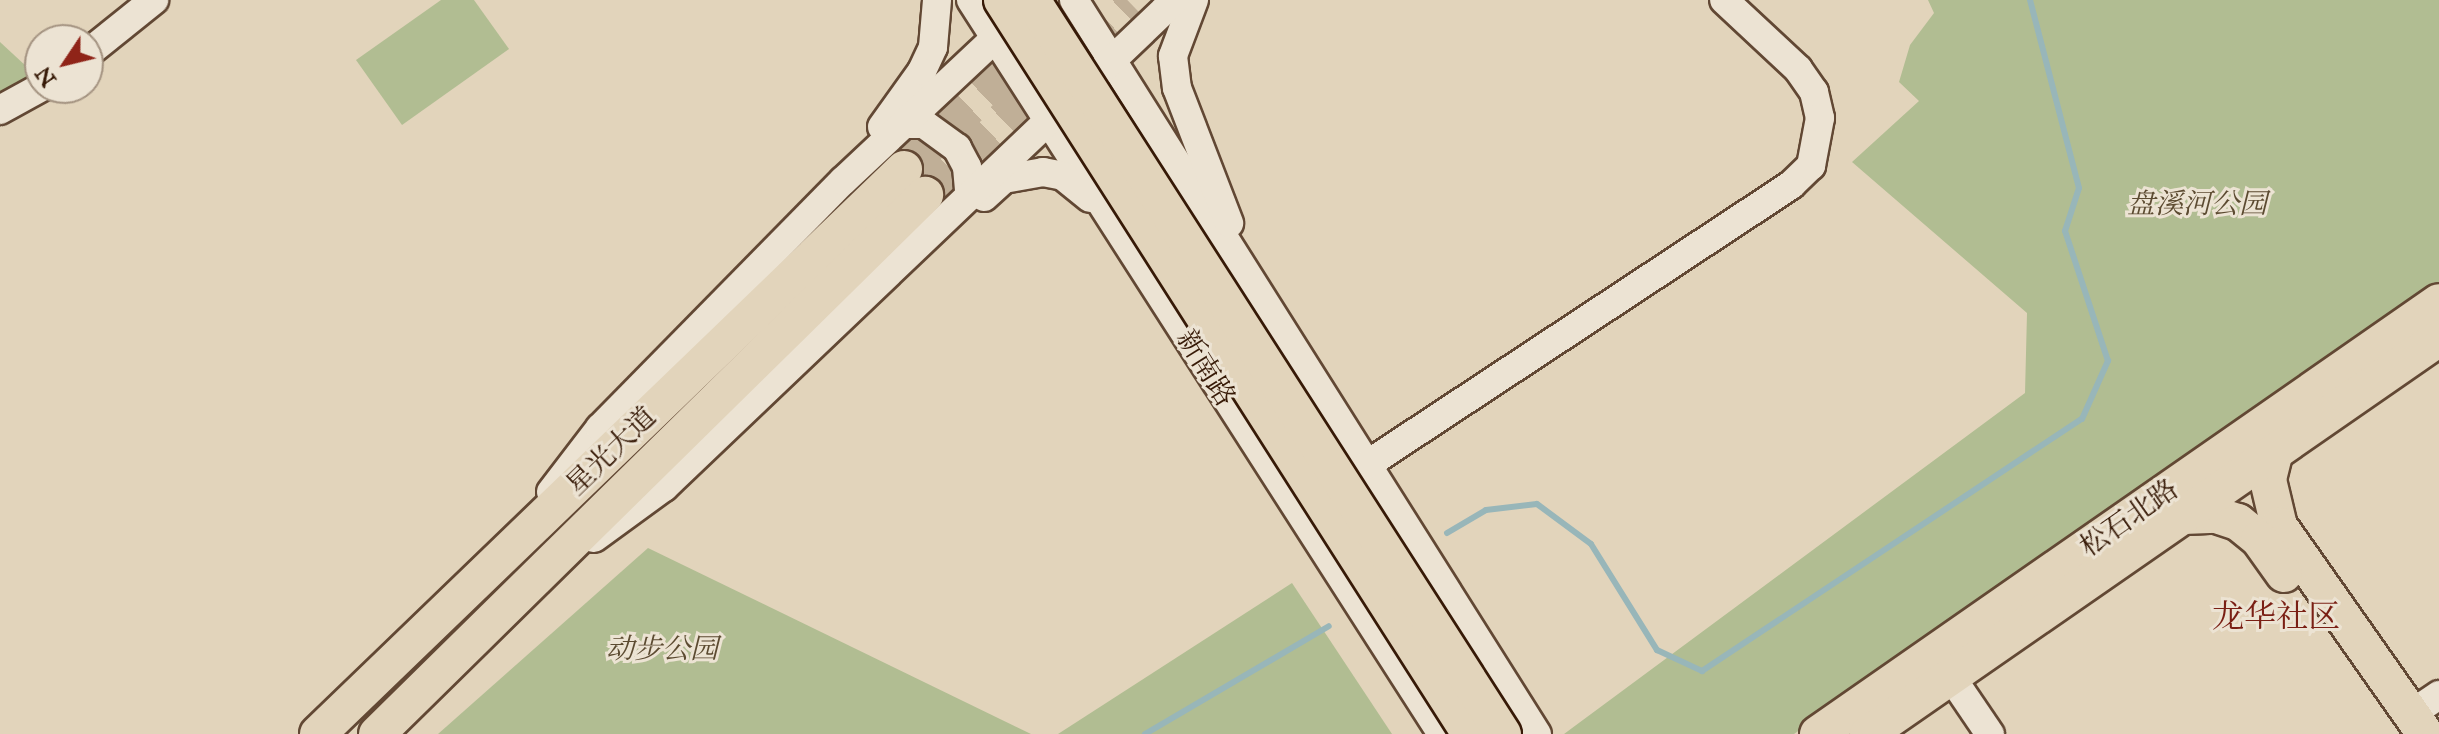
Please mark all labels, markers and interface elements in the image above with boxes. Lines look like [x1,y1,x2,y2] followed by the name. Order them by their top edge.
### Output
[24,24,104,104] north arrow
[29,62,62,92] text: N
[2127,187,2267,221] park label: 盘溪河公园
[1169,323,1243,413] street label: 新南路
[559,400,663,502] street label: 星光大道
[2073,472,2185,564] street label: 松石北路
[2212,598,2340,636] district label: 龙华社区
[606,632,718,666] park label: 动步公园

